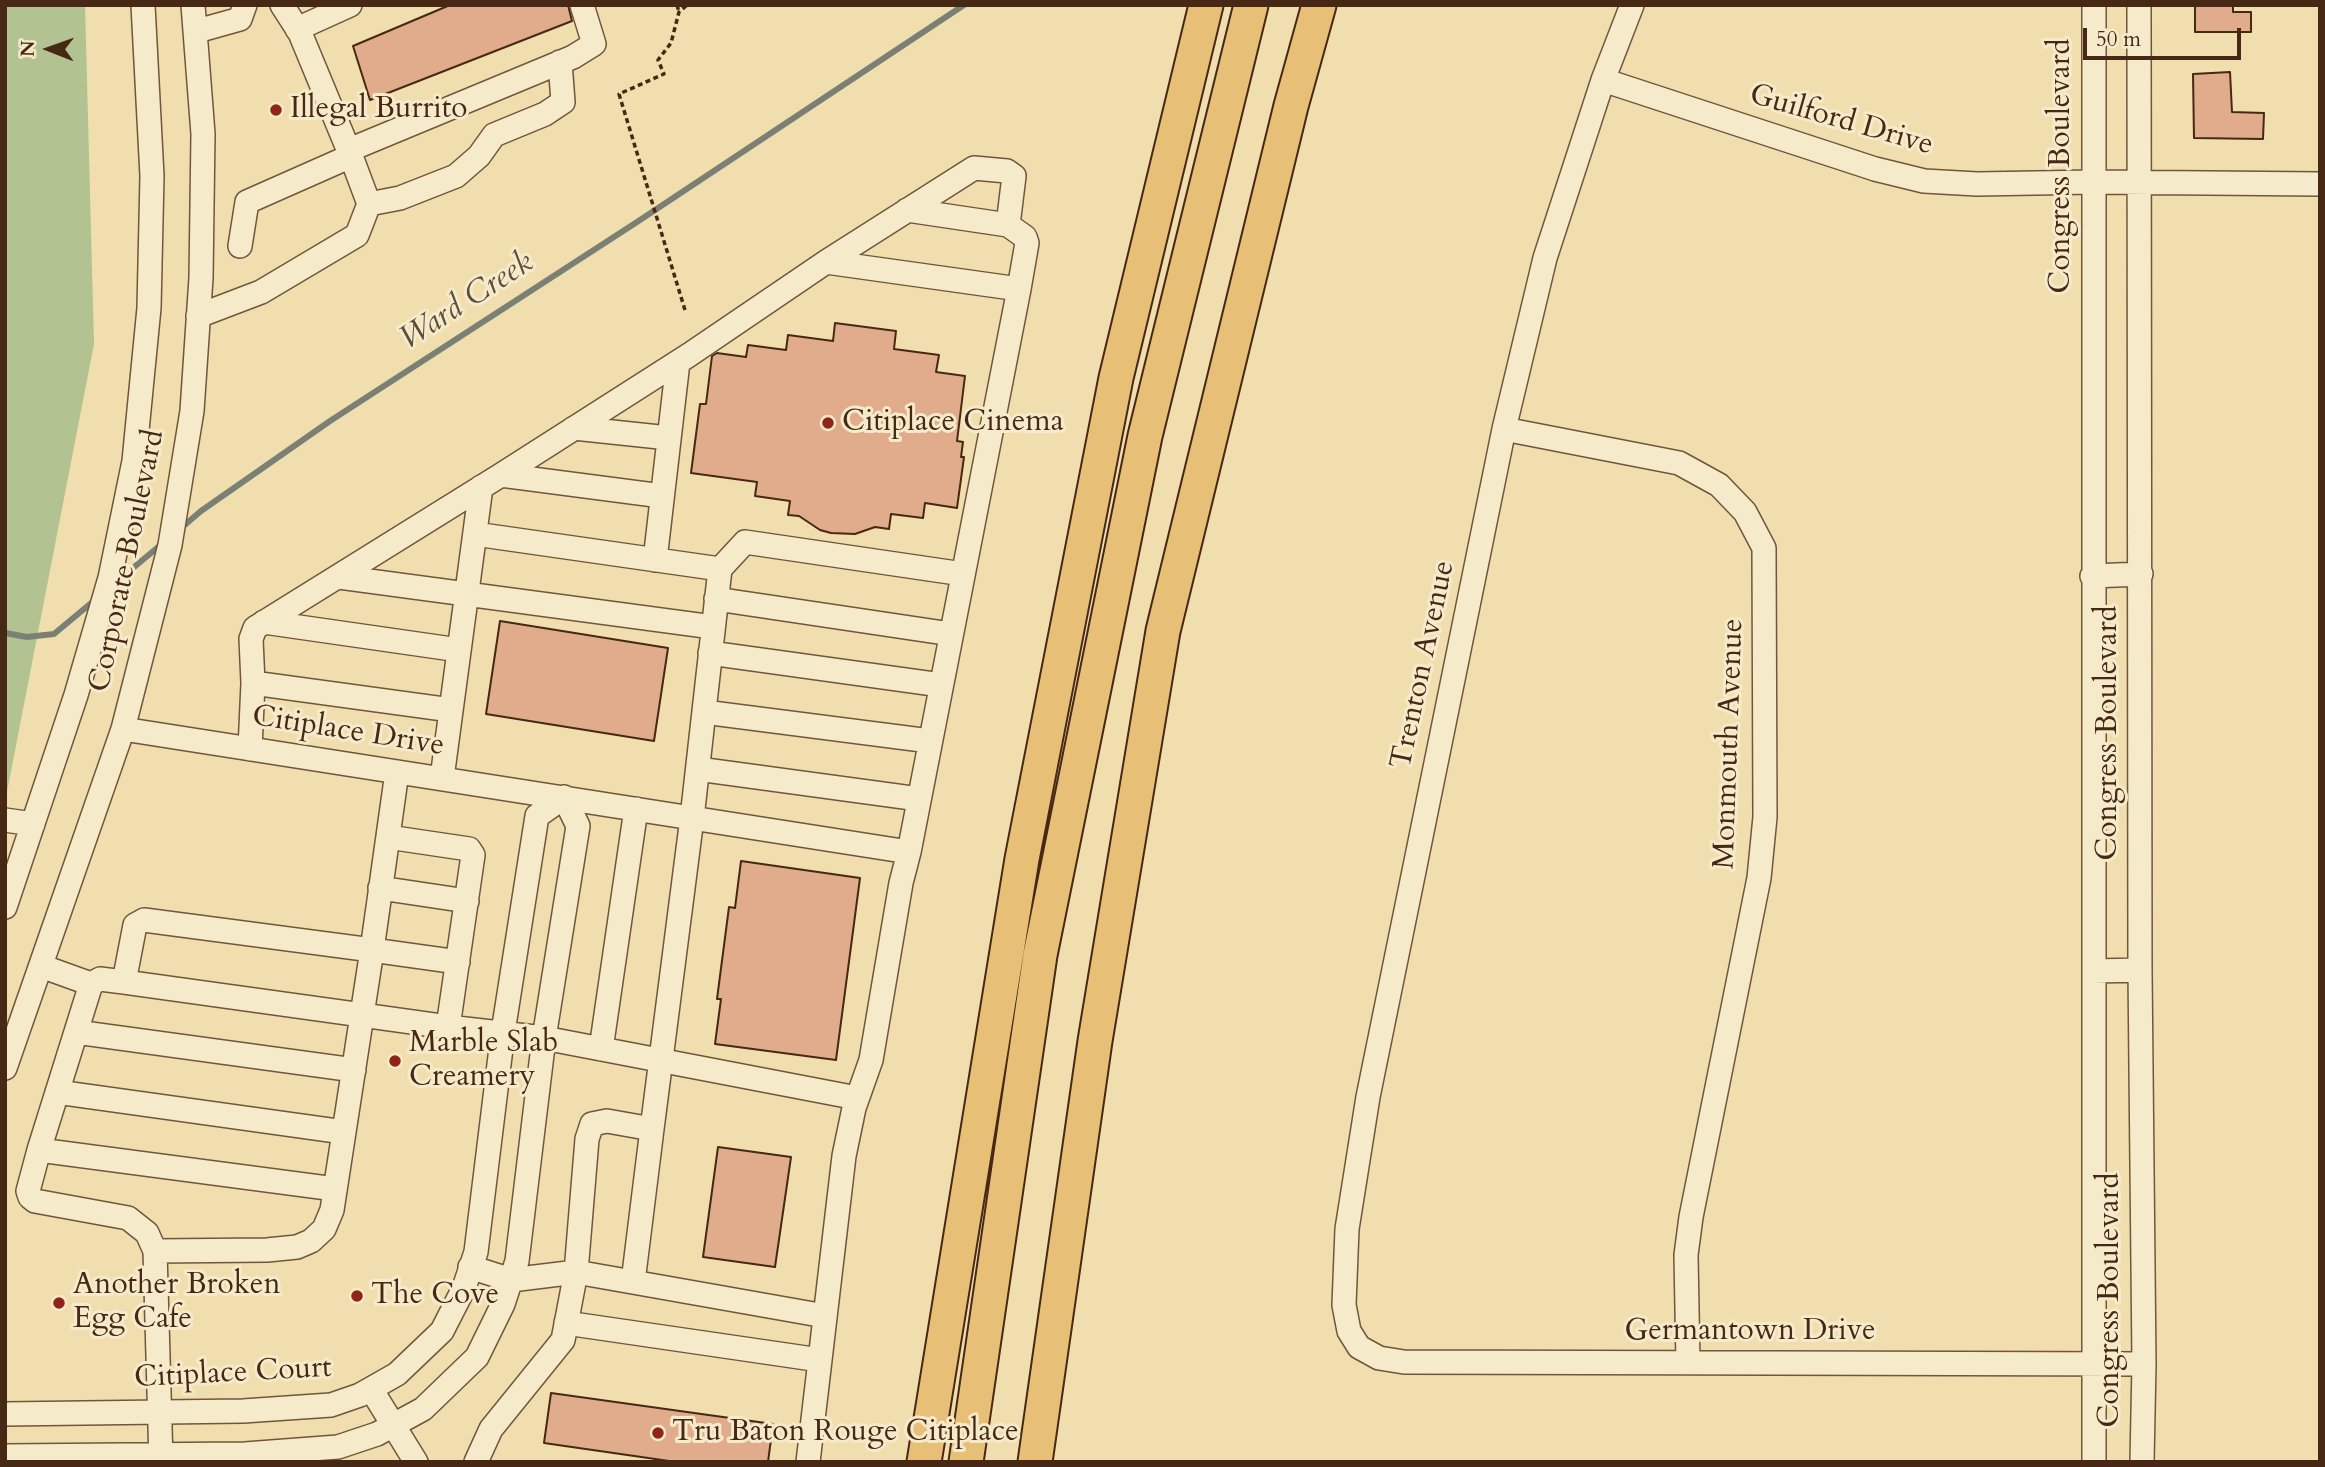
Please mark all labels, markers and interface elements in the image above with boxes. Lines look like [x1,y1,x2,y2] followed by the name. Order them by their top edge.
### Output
[14,14,84,84] north arrow
[2087,14,2244,58] scale bar
[2096,25,2141,54] text: 50 m
[2044,38,2080,294] street label: Congress Boulevard
[15,40,41,57] text: N
[1745,78,1937,164] street label: Guilford Drive
[290,92,467,128] place label: Illegal Burrito
[268,102,284,118] marker: Illegal Burrito
[393,245,541,359] water label: Ward Creek
[842,405,1064,441] place label: Citiplace Cinema
[820,415,836,431] marker: Citiplace Cinema
[83,427,173,695] street label: Corporate Boulevard
[1384,558,1464,772] street label: Trenton Avenue
[2091,605,2127,861] street label: Congress Boulevard
[1708,618,1752,870] street label: Monmouth Avenue
[249,699,447,765] street label: Citiplace Drive
[409,1026,558,1096] place label: Marble Slab Creamery
[387,1053,403,1069] marker: Marble Slab Creamery
[2093,1172,2129,1428] street label: Congress Boulevard
[73,1268,280,1338] place label: Another Broken Egg Cafe
[371,1278,499,1314] place label: The Cove
[349,1288,365,1304] marker: The Cove
[51,1295,67,1311] marker: Another Broken Egg Cafe
[1624,1314,1876,1350] street label: Germantown Drive
[134,1351,332,1397] street label: Citiplace Court
[672,1415,1019,1451] place label: Tru Baton Rouge Citiplace
[650,1425,666,1441] marker: Tru Baton Rouge Citiplace

